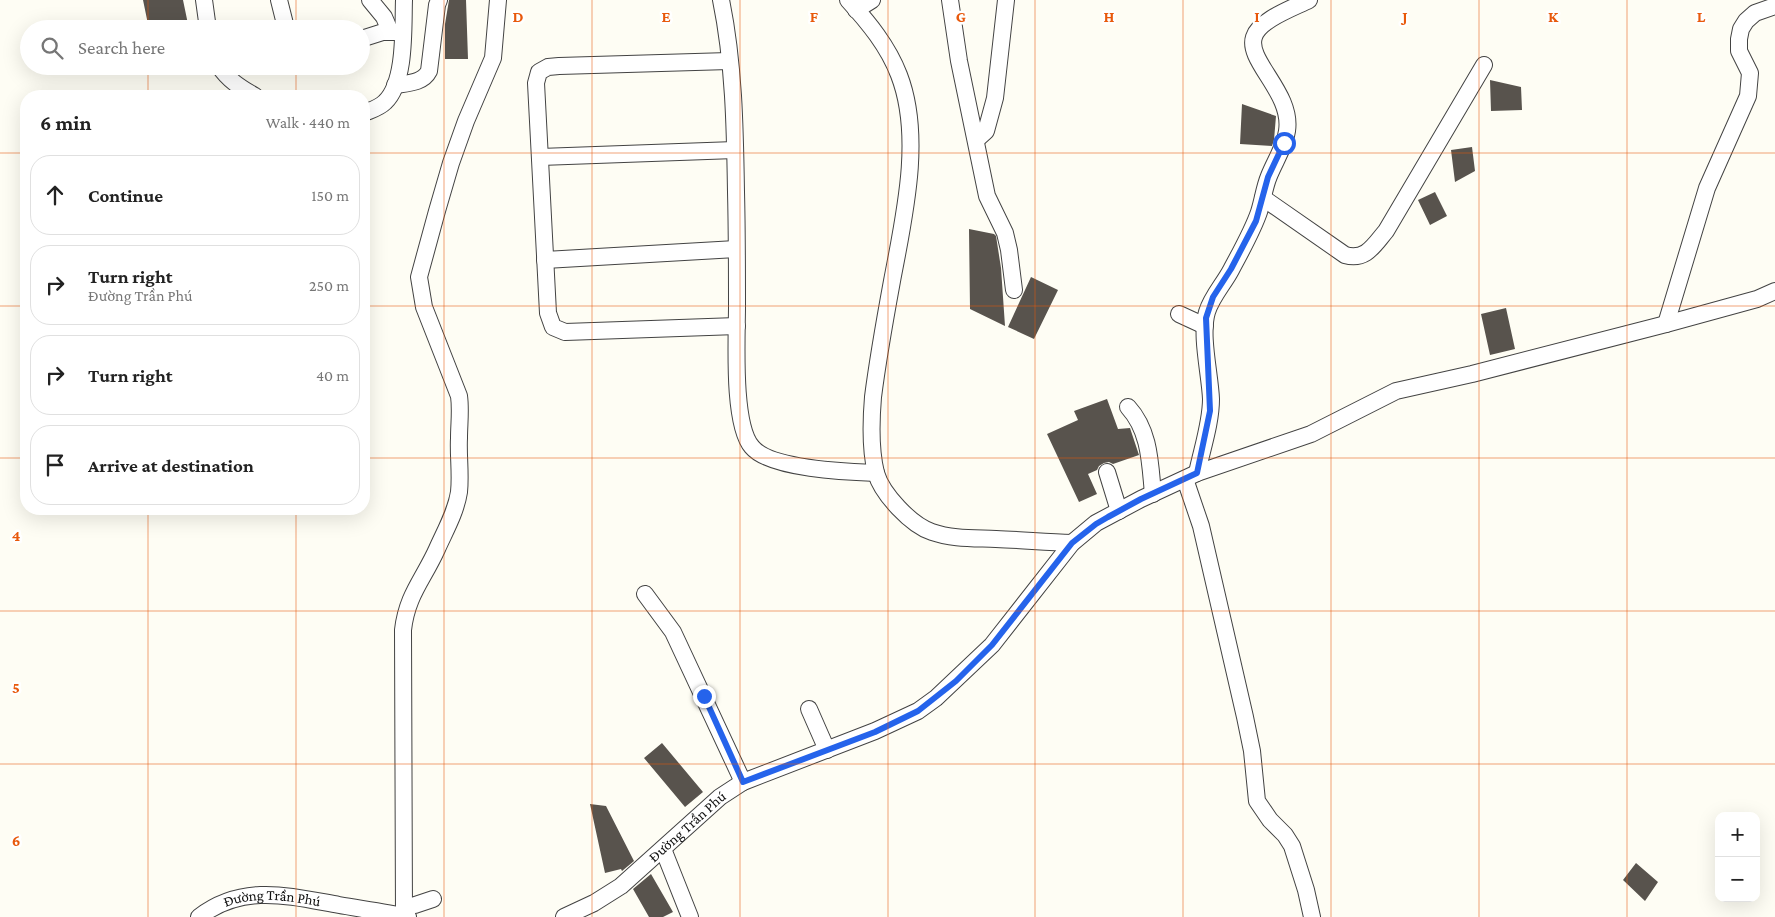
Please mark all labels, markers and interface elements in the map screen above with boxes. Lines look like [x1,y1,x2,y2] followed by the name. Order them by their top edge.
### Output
[512,8,524,25] text: D
[661,8,671,25] text: E
[810,8,819,25] text: F
[956,8,966,25] text: G
[1104,8,1115,25] text: H
[1254,8,1260,25] text: I
[1400,8,1408,25] text: J
[1548,8,1559,25] text: K
[1697,8,1706,25] text: L
[20,20,370,75] search box
[38,34,66,62] icon: search
[78,37,165,58] text: Search here
[40,111,91,135] text: 6 min
[266,114,350,131] text: Walk · 440 m
[1273,132,1296,155] route start
[41,181,69,209] icon: ahead
[88,185,163,206] text: Continue
[311,187,349,204] text: 150 m
[88,266,173,287] text: Turn right
[41,271,69,299] icon: right
[309,277,349,294] text: 250 m
[88,287,193,304] text: Đường Trần Phú
[41,361,69,389] icon: right
[88,365,173,386] text: Turn right
[316,367,349,384] text: 40 m
[41,451,69,479] icon: arrive
[88,455,254,476] text: Arrive at destination
[12,527,21,544] text: 4
[12,679,20,696] text: 5
[693,685,716,708] route end
[645,788,729,865] street label: Đường Trần Phú
[1715,812,1760,902] map controls
[1715,812,1760,857] button: +
[12,832,20,849] text: 6
[1715,857,1760,902] button: −
[221,886,322,910] street label: Đường Trần Phú

